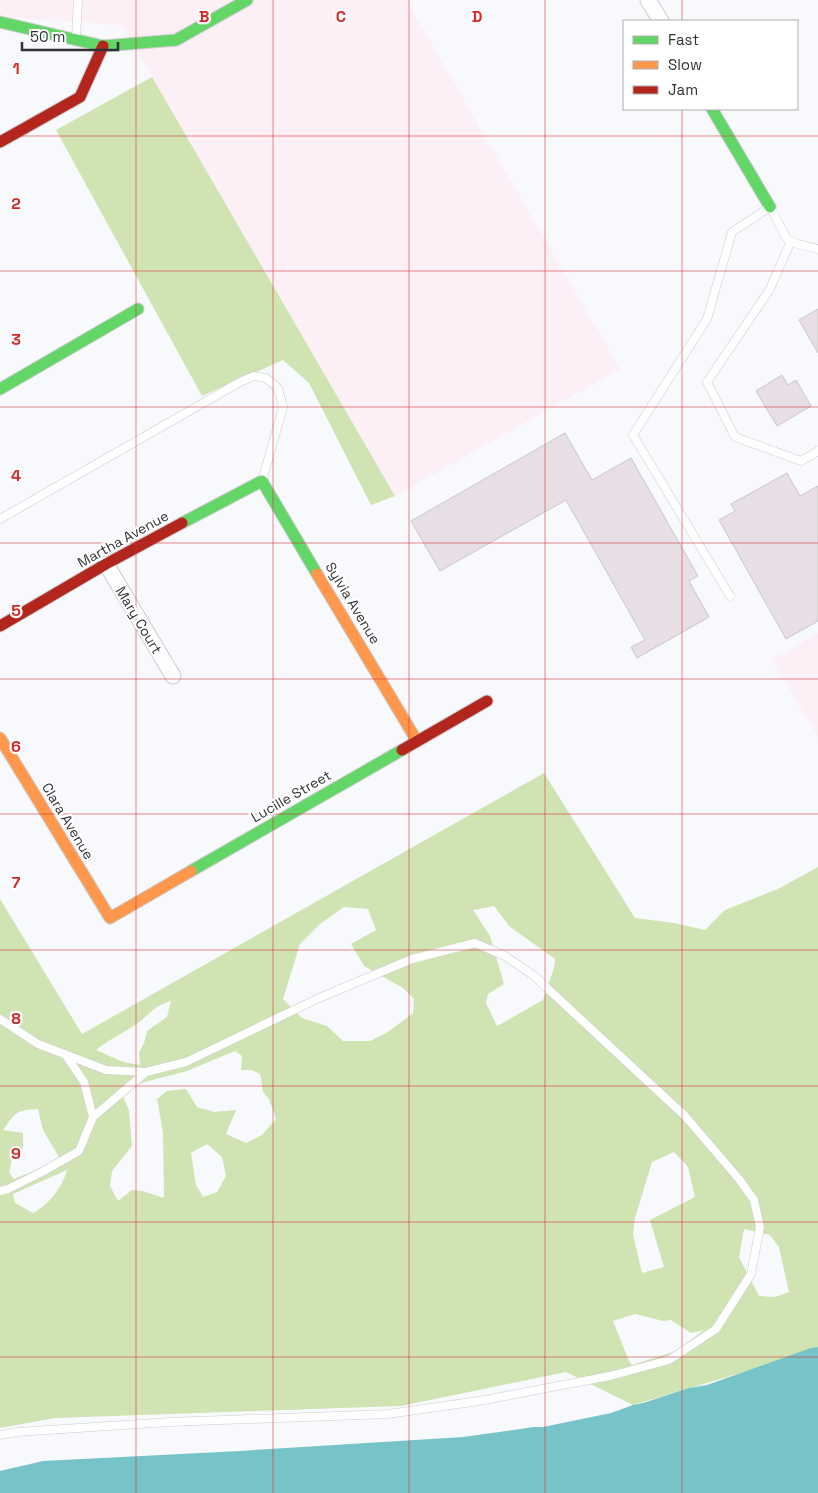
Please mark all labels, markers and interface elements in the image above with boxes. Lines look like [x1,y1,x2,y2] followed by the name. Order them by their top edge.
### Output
[199,6,209,27] text: B
[336,6,346,27] text: C
[472,6,482,27] text: D
[22,20,119,52] scale bar
[623,20,798,110] legend
[30,27,65,46] text: 50 m
[668,30,699,49] text: Fast
[668,55,702,74] text: Slow
[12,58,20,79] text: 1
[668,80,698,99] text: Jam
[11,193,21,214] text: 2
[11,329,21,350] text: 3
[11,465,21,486] text: 4
[74,507,172,571] street label: Martha Avenue
[321,559,385,647] street label: Sylvia Avenue
[112,583,166,657] street label: Mary Court
[11,600,21,621] text: 5
[11,736,21,757] text: 6
[248,766,334,826] street label: Lucille Street
[38,779,98,863] street label: Clara Avenue
[12,872,21,893] text: 7
[11,1008,21,1029] text: 8
[11,1143,21,1164] text: 9

